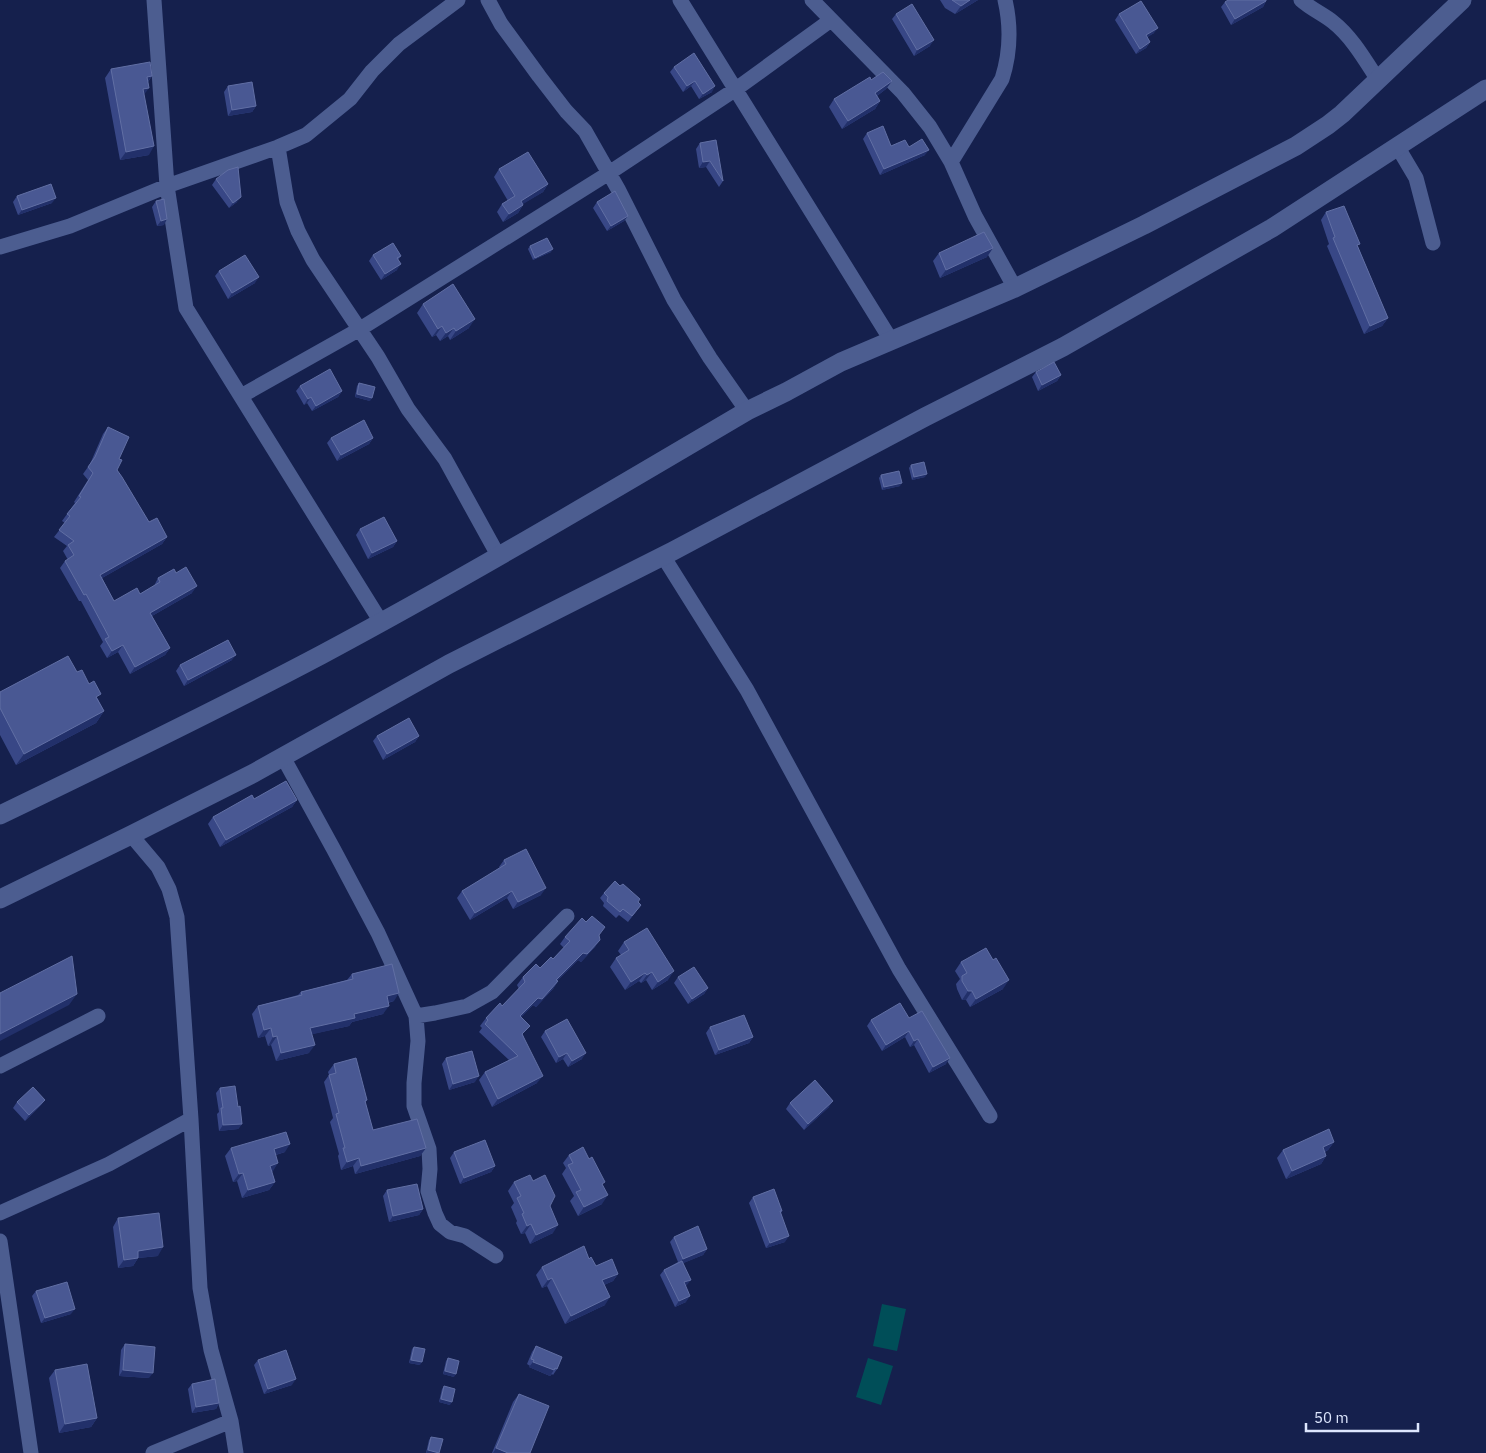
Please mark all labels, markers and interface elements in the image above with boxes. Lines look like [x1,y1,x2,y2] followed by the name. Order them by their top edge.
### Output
[1306,1400,1418,1432] scale bar
[1314,1408,1349,1427] text: 50 m

